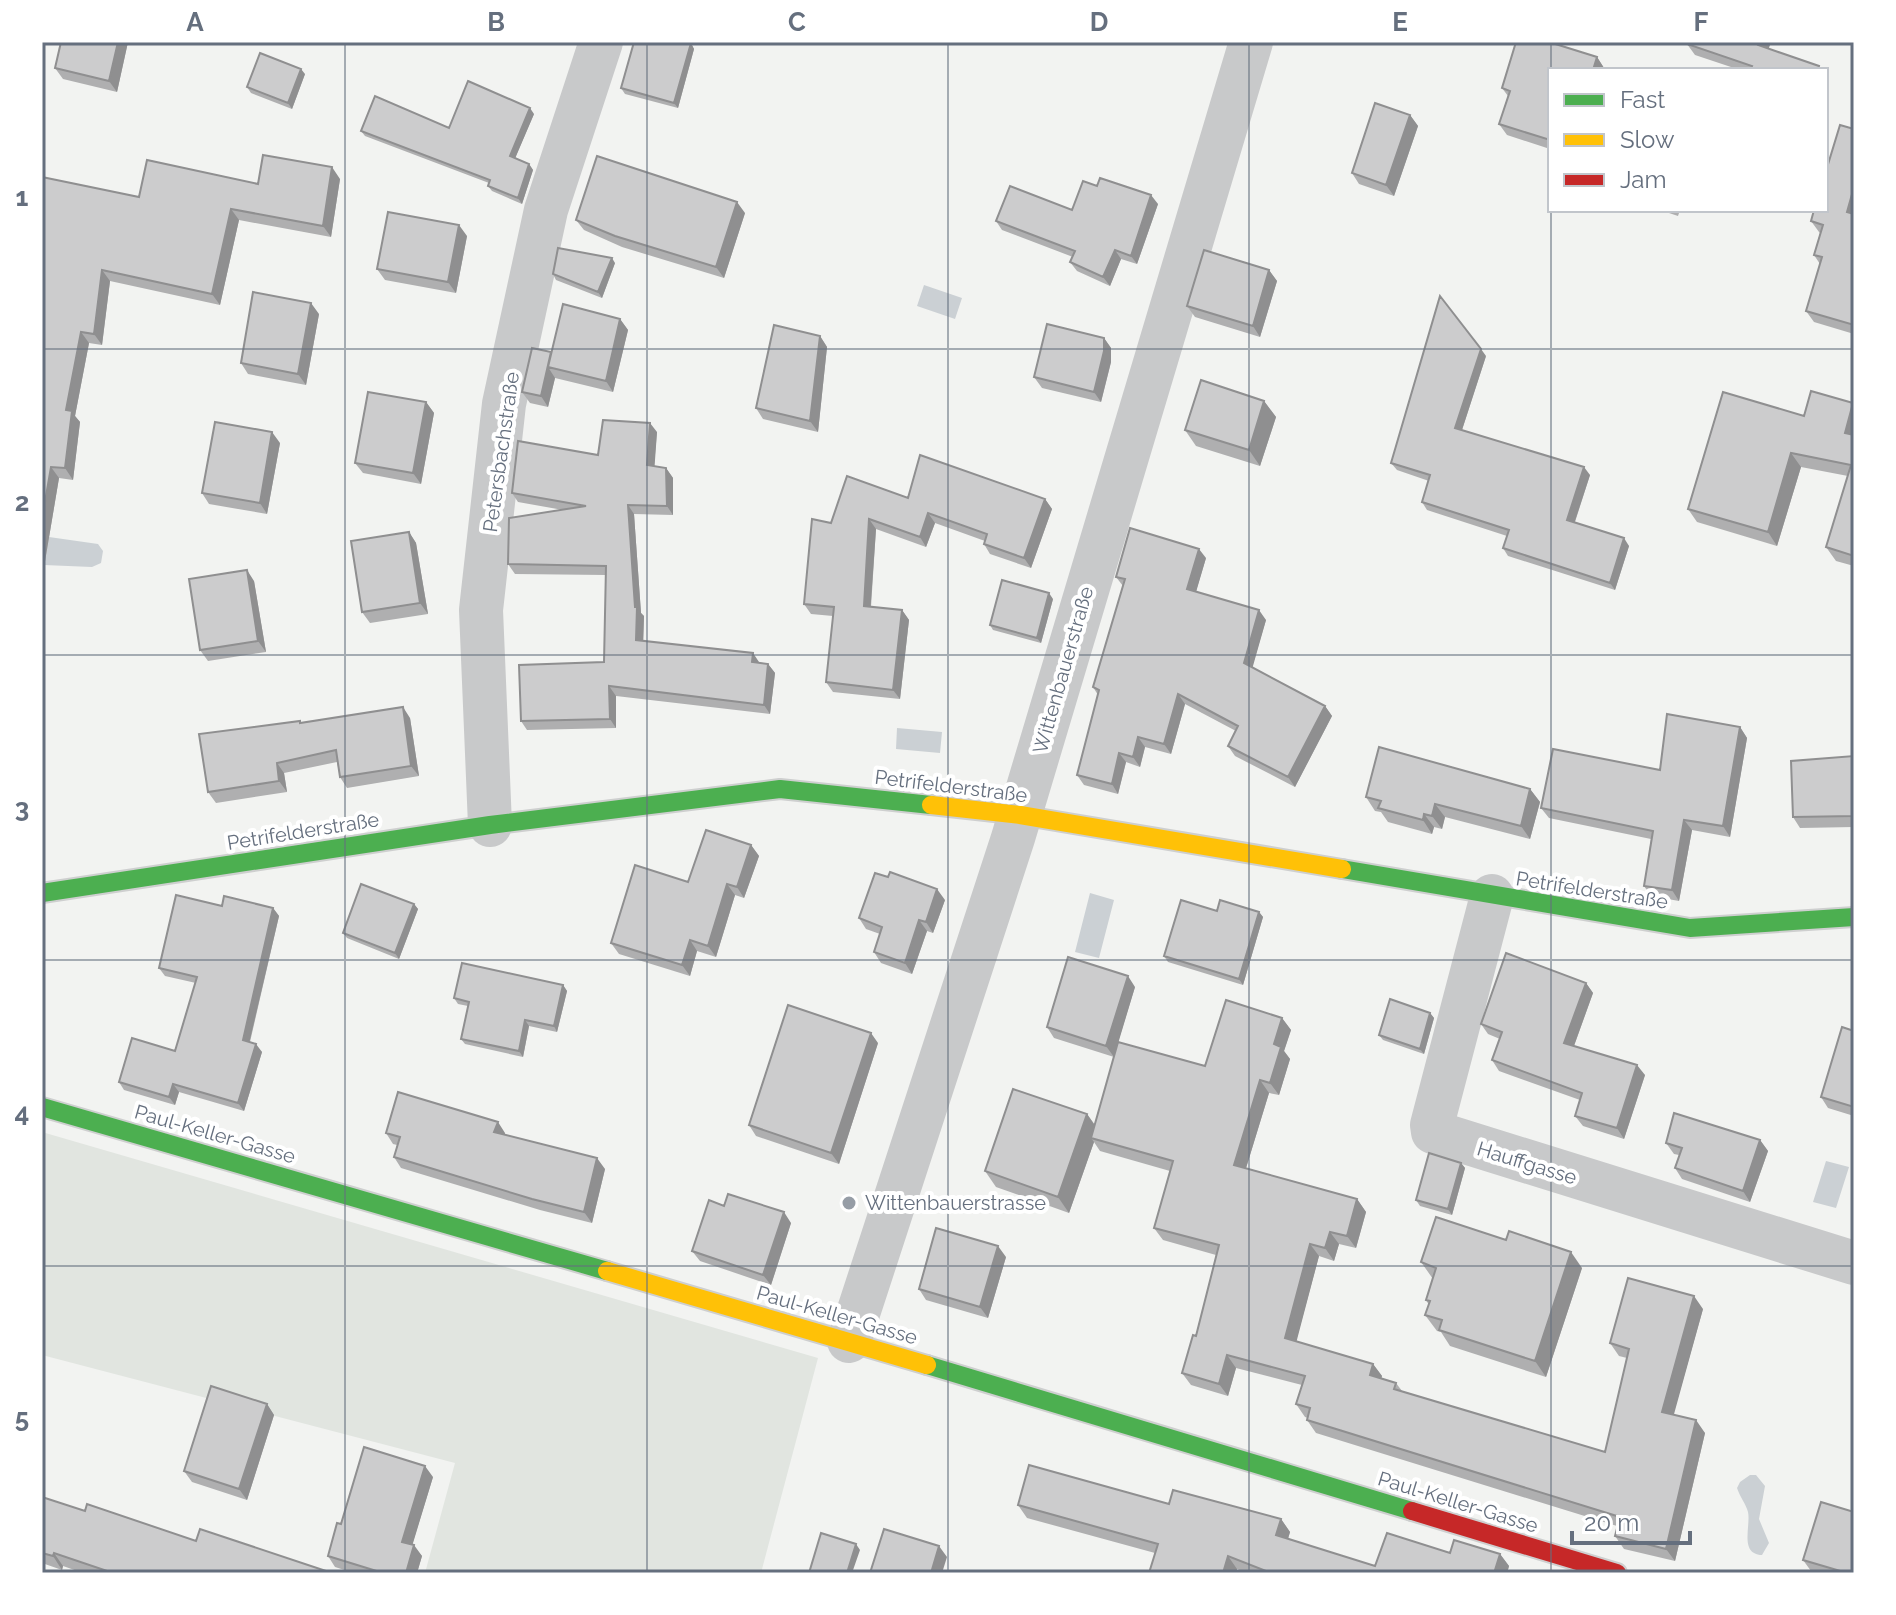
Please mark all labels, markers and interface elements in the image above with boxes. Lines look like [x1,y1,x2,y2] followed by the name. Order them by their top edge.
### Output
[186,7,204,37] text: A
[487,7,505,37] text: B
[788,7,806,37] text: C
[1090,7,1108,37] text: D
[1392,7,1408,37] text: E
[1694,7,1709,37] text: F
[1548,68,1828,212] legend
[1620,85,1665,114] text: Fast
[1620,125,1675,154] text: Slow
[1620,165,1666,194] text: Jam
[16,182,29,212] text: 1
[478,370,524,534] street label: Petersbachstraße
[15,487,29,517] text: 2
[1028,583,1098,756] street label: Wittenbauerstraße
[873,765,1029,807] street label: Petrifelderstraße
[15,793,29,823] text: 3
[225,807,381,855] street label: Petrifelderstraße
[1514,866,1670,914] street label: Petrifelderstraße
[15,1098,29,1128] text: 4
[132,1100,298,1169] street label: Paul-Keller-Gasse
[1474,1136,1580,1190] street label: Hauffgasse
[865,1191,1046,1215] place label: Wittenbauerstrasse
[840,1194,858,1212] marker: Wittenbauerstrasse
[754,1281,920,1350] street label: Paul-Keller-Gasse
[15,1403,29,1433] text: 5
[1375,1466,1541,1538] street label: Paul-Keller-Gasse
[1572,1495,1690,1545] scale bar
[1584,1508,1639,1537] text: 20 m

